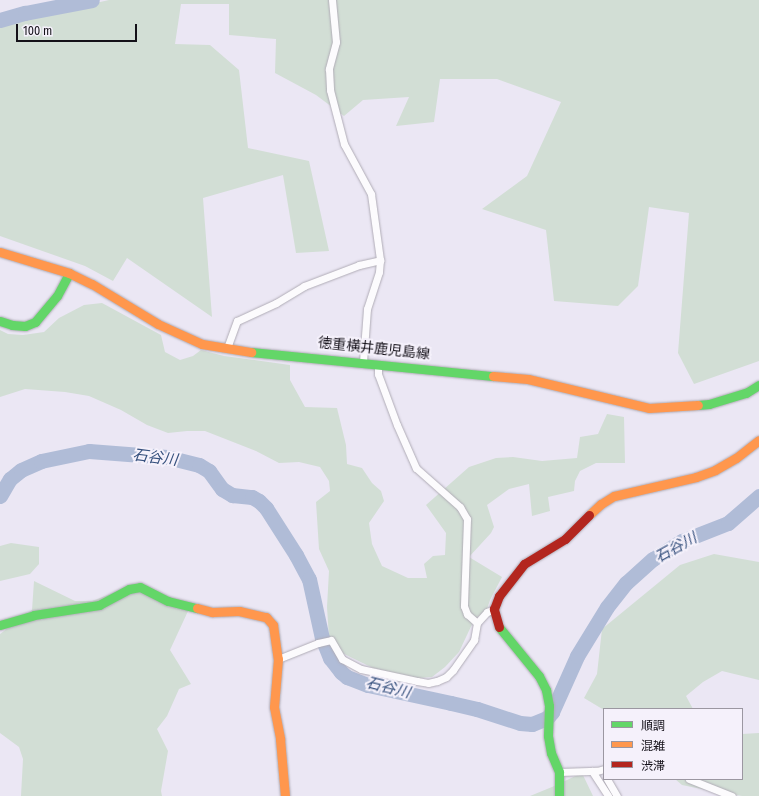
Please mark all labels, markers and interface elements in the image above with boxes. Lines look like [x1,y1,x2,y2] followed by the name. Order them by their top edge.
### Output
[18,16,139,42] scale bar
[23,24,52,38] text: 100 m
[317,335,431,363] street label: 徳重横井鹿児島線
[132,446,178,470] water label: 石谷川
[652,529,700,567] water label: 石谷川
[364,674,412,702] water label: 石谷川
[603,708,743,780] legend
[641,719,665,733] text: 順調
[641,739,665,753] text: 混雑
[641,759,665,773] text: 渋滞

